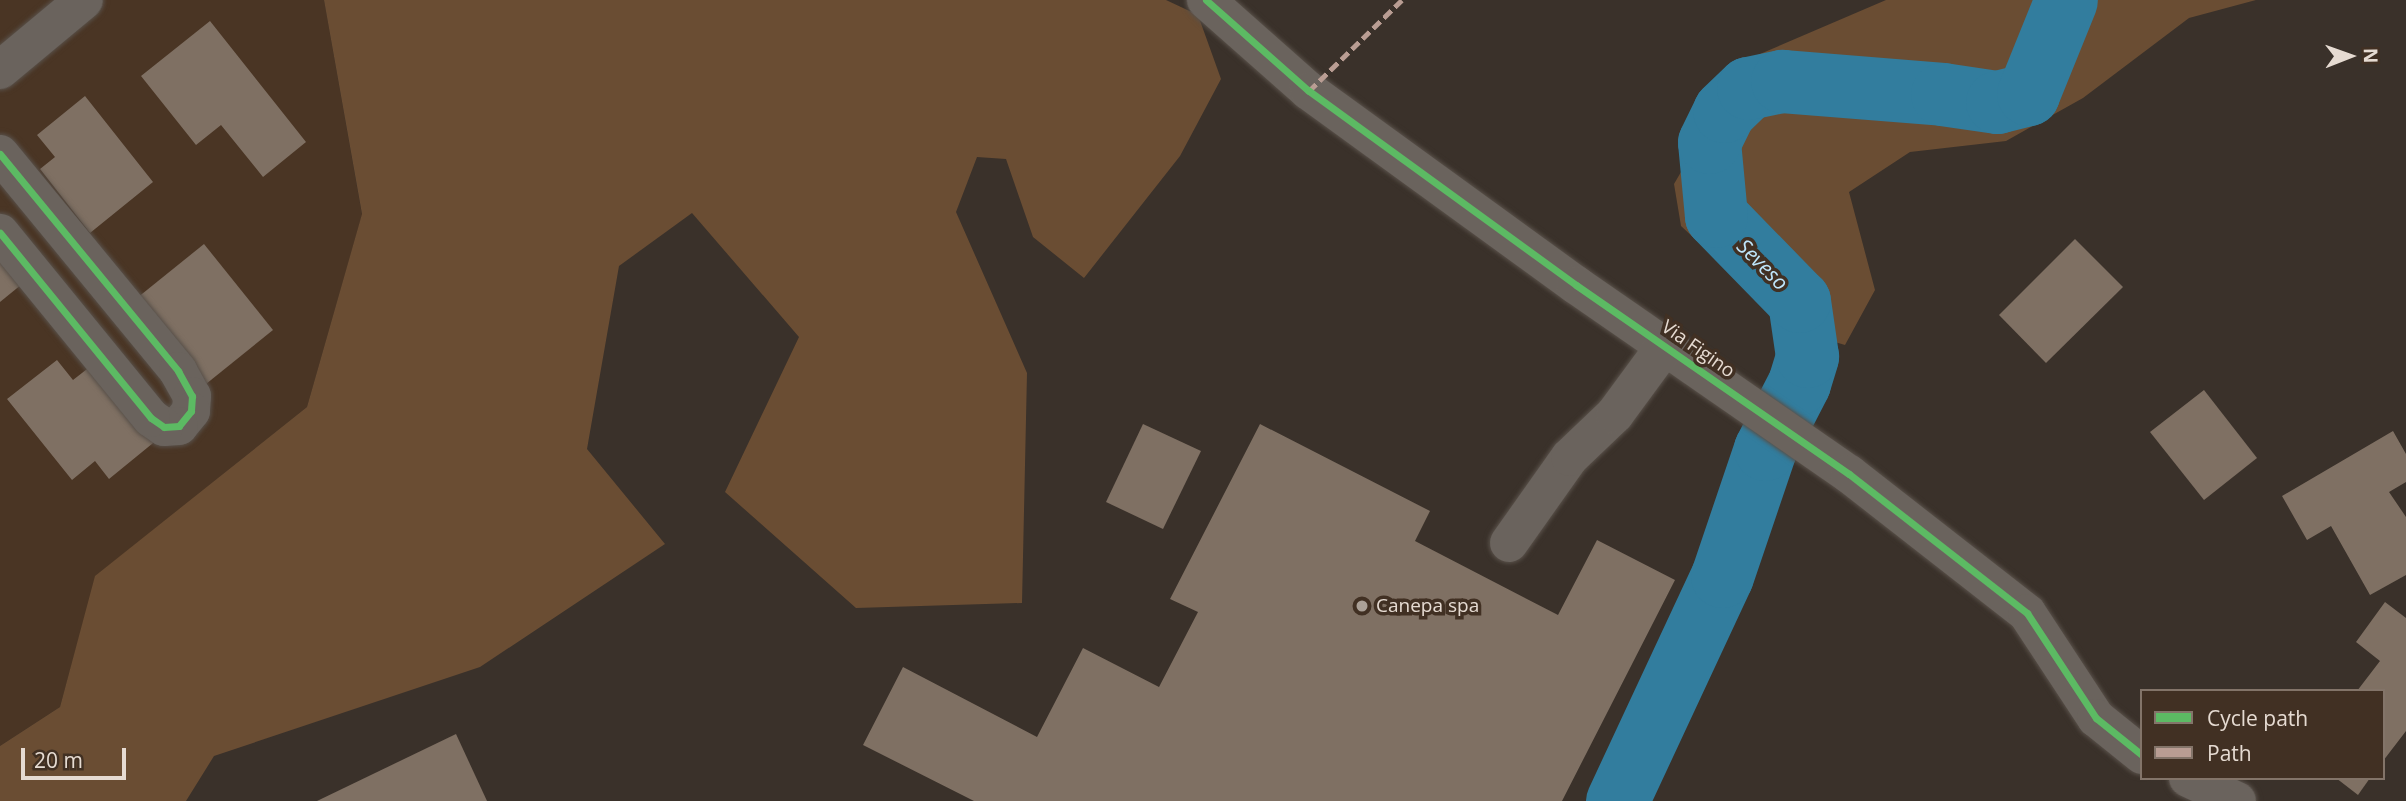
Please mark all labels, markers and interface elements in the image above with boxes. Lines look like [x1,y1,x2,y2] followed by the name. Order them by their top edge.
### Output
[2315,21,2385,91] north arrow
[2358,48,2384,64] text: N
[1732,233,1794,295] water label: Seveso
[1657,315,1739,383] street label: Via Figino
[1376,595,1479,617] place label: Canepa spa
[1354,598,1370,614] marker: Canepa spa
[2140,689,2385,780] legend
[2207,704,2308,732] text: Cycle path
[24,734,130,778] scale bar
[2207,739,2252,767] text: Path
[34,746,83,774] text: 20 m

